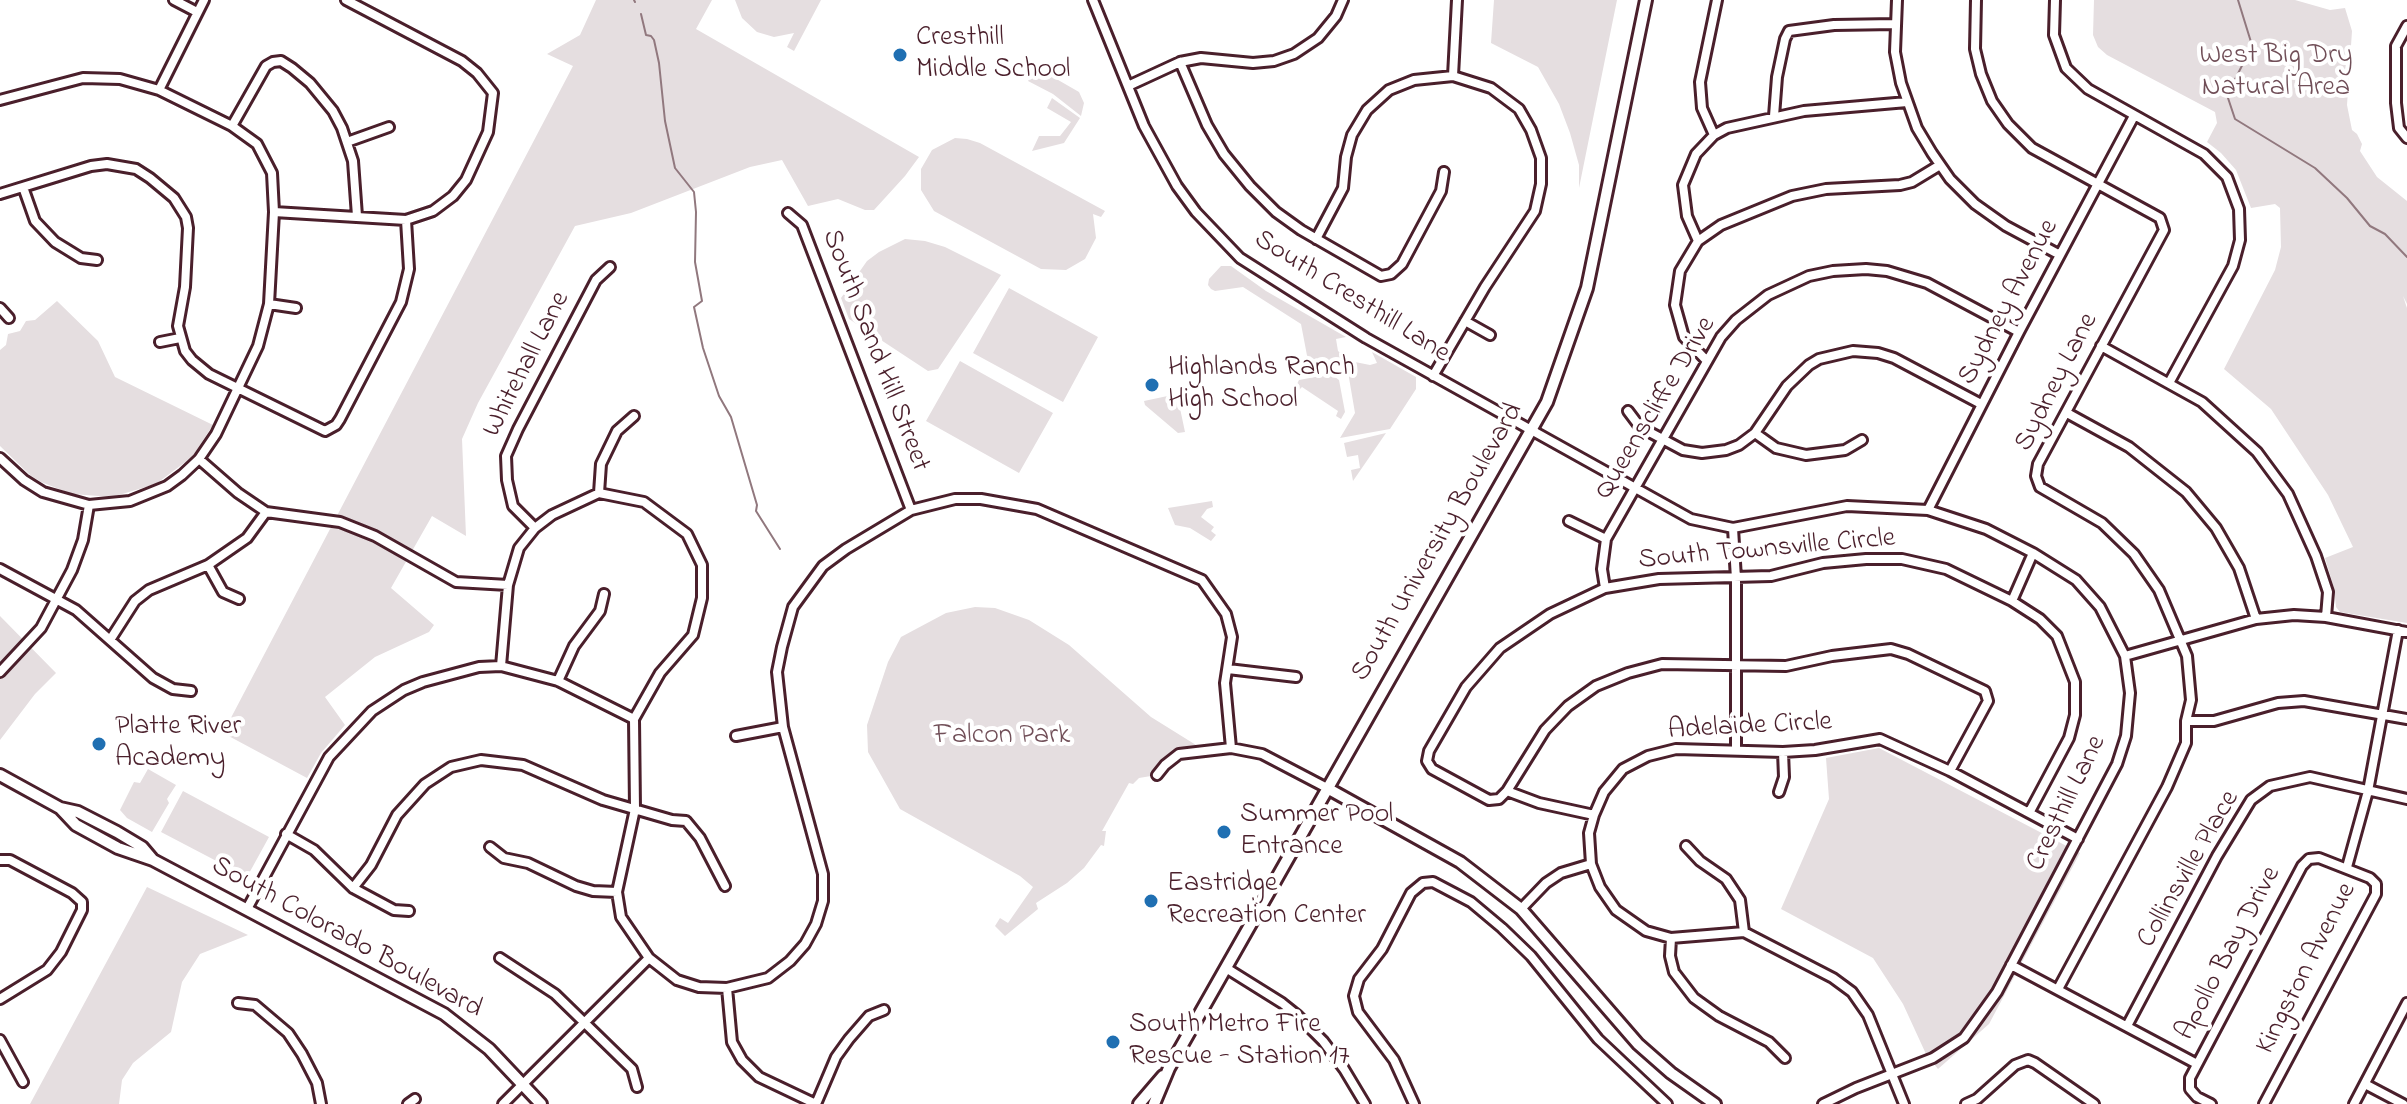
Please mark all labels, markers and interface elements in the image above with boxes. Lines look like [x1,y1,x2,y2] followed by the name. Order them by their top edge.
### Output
[916,22,1070,88] place label: Cresthill Middle School
[2199,40,2353,106] park label: West Big Dry Natural Area
[891,46,909,64] marker: Cresthill Middle School
[1952,214,2068,392] street label: Sydney Avenue
[1247,224,1455,372] street label: South Cresthill Lane
[812,225,936,477] street label: South Sand Hill Street
[477,287,579,443] street label: Whitehall Lane
[2009,308,2107,458] street label: Sydney Lane
[1589,311,1725,507] street label: Queenscliffe Drive
[1168,352,1355,418] place label: Highlands Ranch High School
[1143,376,1161,394] marker: Highlands Ranch High School
[1346,398,1532,688] street label: South University Boulevard
[1637,523,1897,579] street label: South Townsville Circle
[1667,707,1833,749] street label: Adelaide Circle
[115,711,241,777] place label: Platte River Academy
[934,720,1070,754] park label: Falcon Park
[2021,731,2115,877] street label: Cresthill Lane
[90,735,108,753] marker: Platte River Academy
[2132,786,2248,954] street label: Collinsville Place
[1240,799,1393,865] place label: Summer Pool Entrance
[1215,823,1233,841] marker: Summer Pool Entrance
[205,850,487,1028] street label: South Colorado Boulevard
[2170,861,2290,1047] street label: Apollo Bay Drive
[1167,868,1366,934] place label: Eastridge Recreation Center
[2250,878,2366,1060] street label: Kingston Avenue
[1142,892,1160,910] marker: Eastridge Recreation Center
[1129,1009,1349,1075] place label: South Metro Fire Rescue - Station 17
[1104,1033,1122,1051] marker: South Metro Fire Rescue - Station 17

